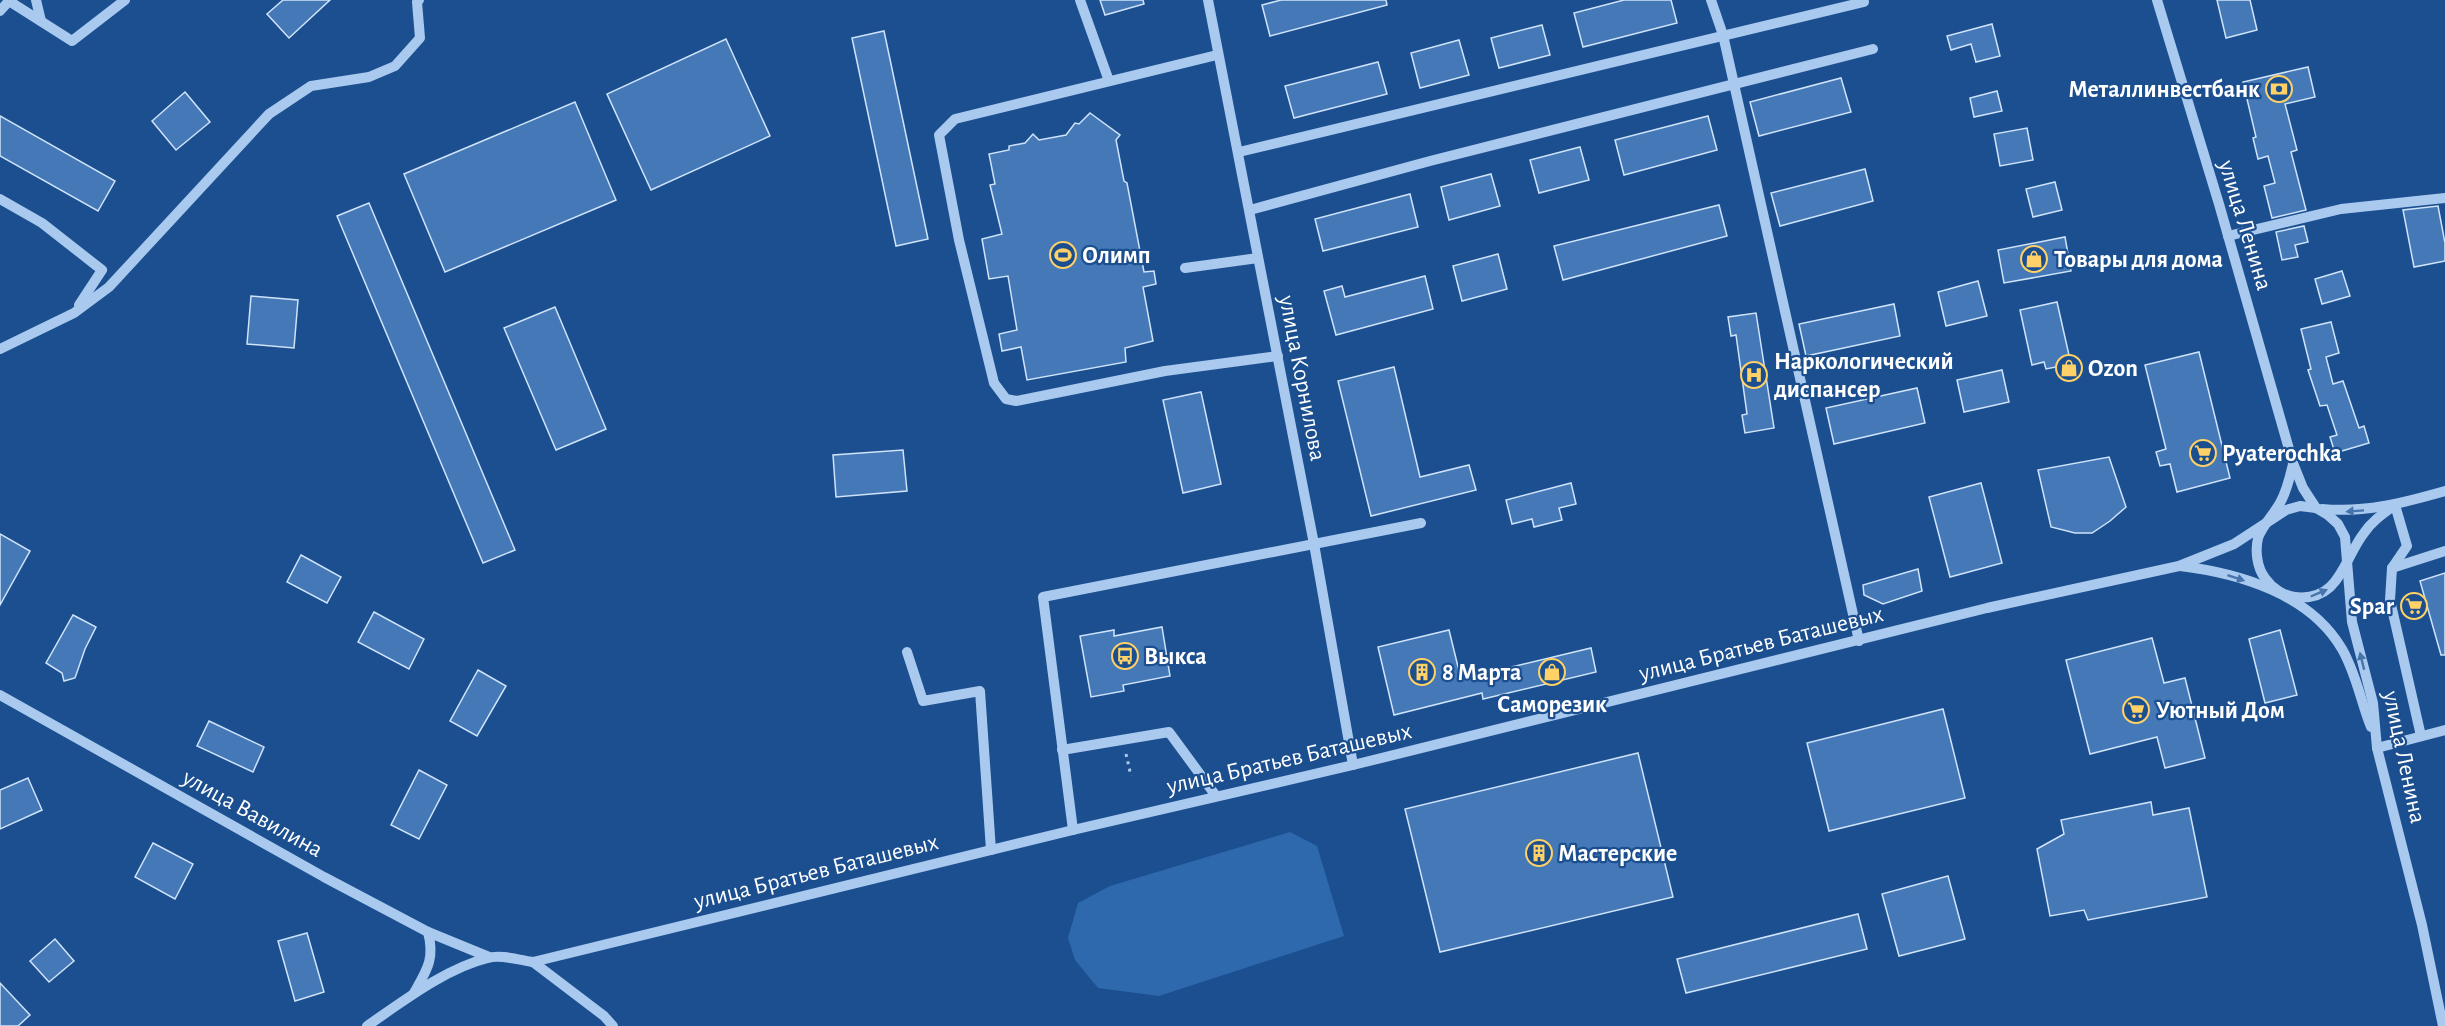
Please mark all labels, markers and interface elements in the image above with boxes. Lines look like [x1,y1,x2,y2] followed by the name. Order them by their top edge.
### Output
[2264,74,2294,104] bank icon: Металлинвестбанк
[2068,78,2260,102] place label: Металлинвестбанк
[2214,156,2276,293] street label: улица Ленина
[1048,240,1078,270] sports icon: Олимп
[1082,244,1151,268] place label: Олимп
[2019,244,2049,274] shop icon: Товары для дома
[2054,248,2223,272] place label: Товары для дома
[1274,292,1330,463] street label: улица Корнилова
[1774,350,1954,402] place label: Наркологический диспансер
[2054,353,2084,383] shop icon: Ozon
[2088,357,2138,381] place label: Ozon
[1739,360,1769,390] hospital icon: Наркологический диспансер
[2188,438,2218,468] supermarket icon: Pyaterochka
[2222,442,2342,466] place label: Pyaterochka
[2346,506,2365,515] one-way arrow
[2227,574,2245,583] one-way arrow
[2310,588,2328,598] one-way arrow
[2399,591,2429,621] supermarket icon: Spar
[2350,595,2395,619] place label: Spar
[1636,602,1886,686] street label: улица Братьев Баташевых
[1110,641,1140,671] bus stop icon: Выкса
[1144,645,1207,669] place label: Выкса
[2357,651,2366,669] one-way arrow
[1407,657,1437,687] building icon: 8 Марта
[1537,657,1567,687] shop icon: Саморезик
[1442,661,1521,685] place label: 8 Марта
[2378,688,2430,826] street label: улица Ленина
[1497,693,1607,717] place label: Саморезик
[2121,695,2151,725] supermarket icon: Уютный Дом
[2156,699,2285,723] place label: Уютный Дом
[1163,719,1414,799] street label: улица Братьев Баташевых
[177,765,327,862] street label: улица Вавилина
[691,830,941,914] street label: улица Братьев Баташевых
[1524,838,1554,868] building icon: Мастерские
[1558,842,1677,866] place label: Мастерские

